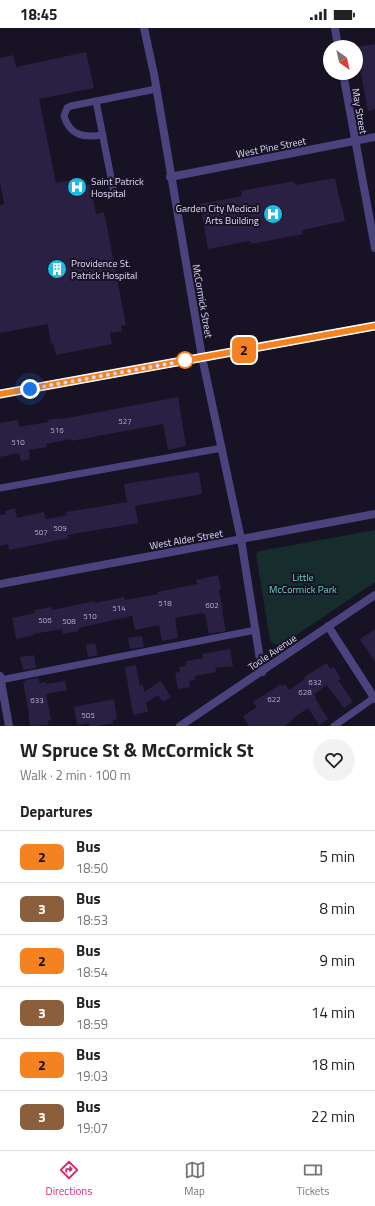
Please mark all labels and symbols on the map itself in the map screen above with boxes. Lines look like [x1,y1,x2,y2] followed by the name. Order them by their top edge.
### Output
[323,40,363,80] north arrow
[348,87,371,136] street label: May Street
[235,133,308,162] street label: West Pine Street
[91,174,144,201] place label: Saint Patrick Hospital
[66,176,88,198] hospital icon: Saint Patrick Hospital
[176,201,259,228] place label: Garden City Medical Arts Building
[262,203,284,225] hospital icon: Garden City Medical Arts Building
[71,256,137,283] place label: Providence St. Patrick Hospital
[46,258,68,280] building icon: Providence St. Patrick Hospital
[189,263,216,340] street label: McCormick Street
[231,337,257,363] line badge: 2
[176,351,194,369] unlabelled marker
[20,379,40,399] your location
[118,415,132,427] house number: 527
[50,424,64,436] house number: 516
[11,436,25,448] house number: 510
[53,522,67,534] house number: 509
[34,526,48,538] house number: 507
[148,526,224,553] street label: West Alder Street
[269,570,337,597] park label: Little McCormick Park
[158,597,172,609] house number: 518
[205,599,219,611] house number: 602
[112,602,126,614] house number: 514
[83,610,97,622] house number: 510
[38,614,52,626] house number: 506
[62,615,76,627] house number: 508
[245,631,300,674] street label: Toole Avenue
[308,676,322,688] house number: 632
[298,686,312,698] house number: 628
[267,693,281,705] house number: 622
[30,694,44,706] house number: 633
[81,709,95,721] house number: 505

